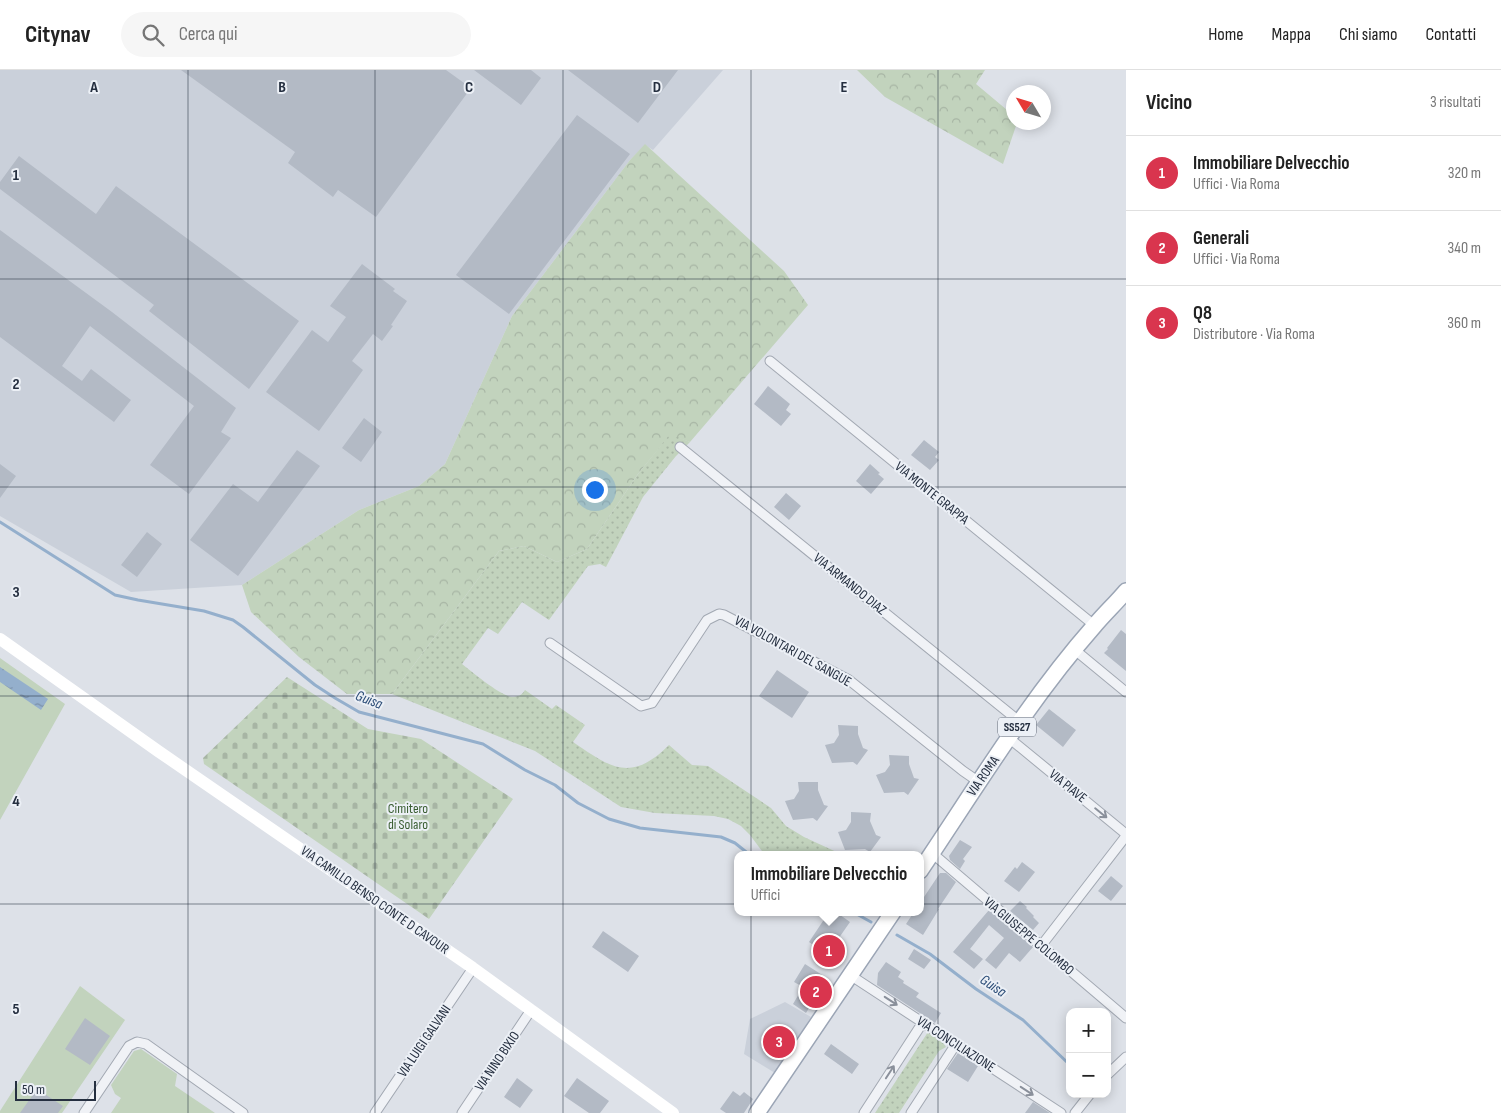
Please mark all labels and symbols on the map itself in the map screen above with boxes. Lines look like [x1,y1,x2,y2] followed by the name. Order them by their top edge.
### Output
[89,78,98,97] text: A
[278,78,286,97] text: B
[465,78,473,97] text: C
[653,78,661,97] text: D
[841,78,848,97] text: E
[1006,85,1051,130] north arrow
[13,166,20,185] text: 1
[12,375,20,394] text: 2
[892,458,973,529] street label: VIA MONTE GRAPPA
[582,477,608,503] your location
[810,549,890,619] street label: VIA ARMANDO DIAZ
[12,583,20,602] text: 3
[732,612,855,690] street label: VIA VOLONTARI DEL SANGUE
[353,686,385,714] water label: Guisa
[998,718,1036,736] road number: SS527
[963,752,1003,799] street label: VIA ROMA
[1046,766,1091,807] street label: VIA PIAVE
[12,792,20,811] text: 4
[388,800,428,833] park label: Cimitero di Solaro
[1094,807,1107,818] one-way arrow
[298,842,453,958] street label: VIA CAMILLO BENSO CONTE D CAVOUR
[980,893,1078,979] street label: VIA GIUSEPPE COLOMBO
[813,932,845,970] pin: 1
[976,970,1010,1002] water label: Guisa
[800,973,832,1011] pin: 2
[884,997,898,1007] one-way arrow
[12,1000,20,1019] text: 5
[394,1002,454,1080] street label: VIA LUIGI GALVANI
[913,1012,999,1076] street label: VIA CONCILIAZIONE
[763,1023,795,1061] pin: 3
[471,1028,523,1094] street label: VIA NINO BIXIO
[885,1065,895,1079] one-way arrow
[15,1078,96,1101] scale bar
[1020,1085,1034,1096] one-way arrow

